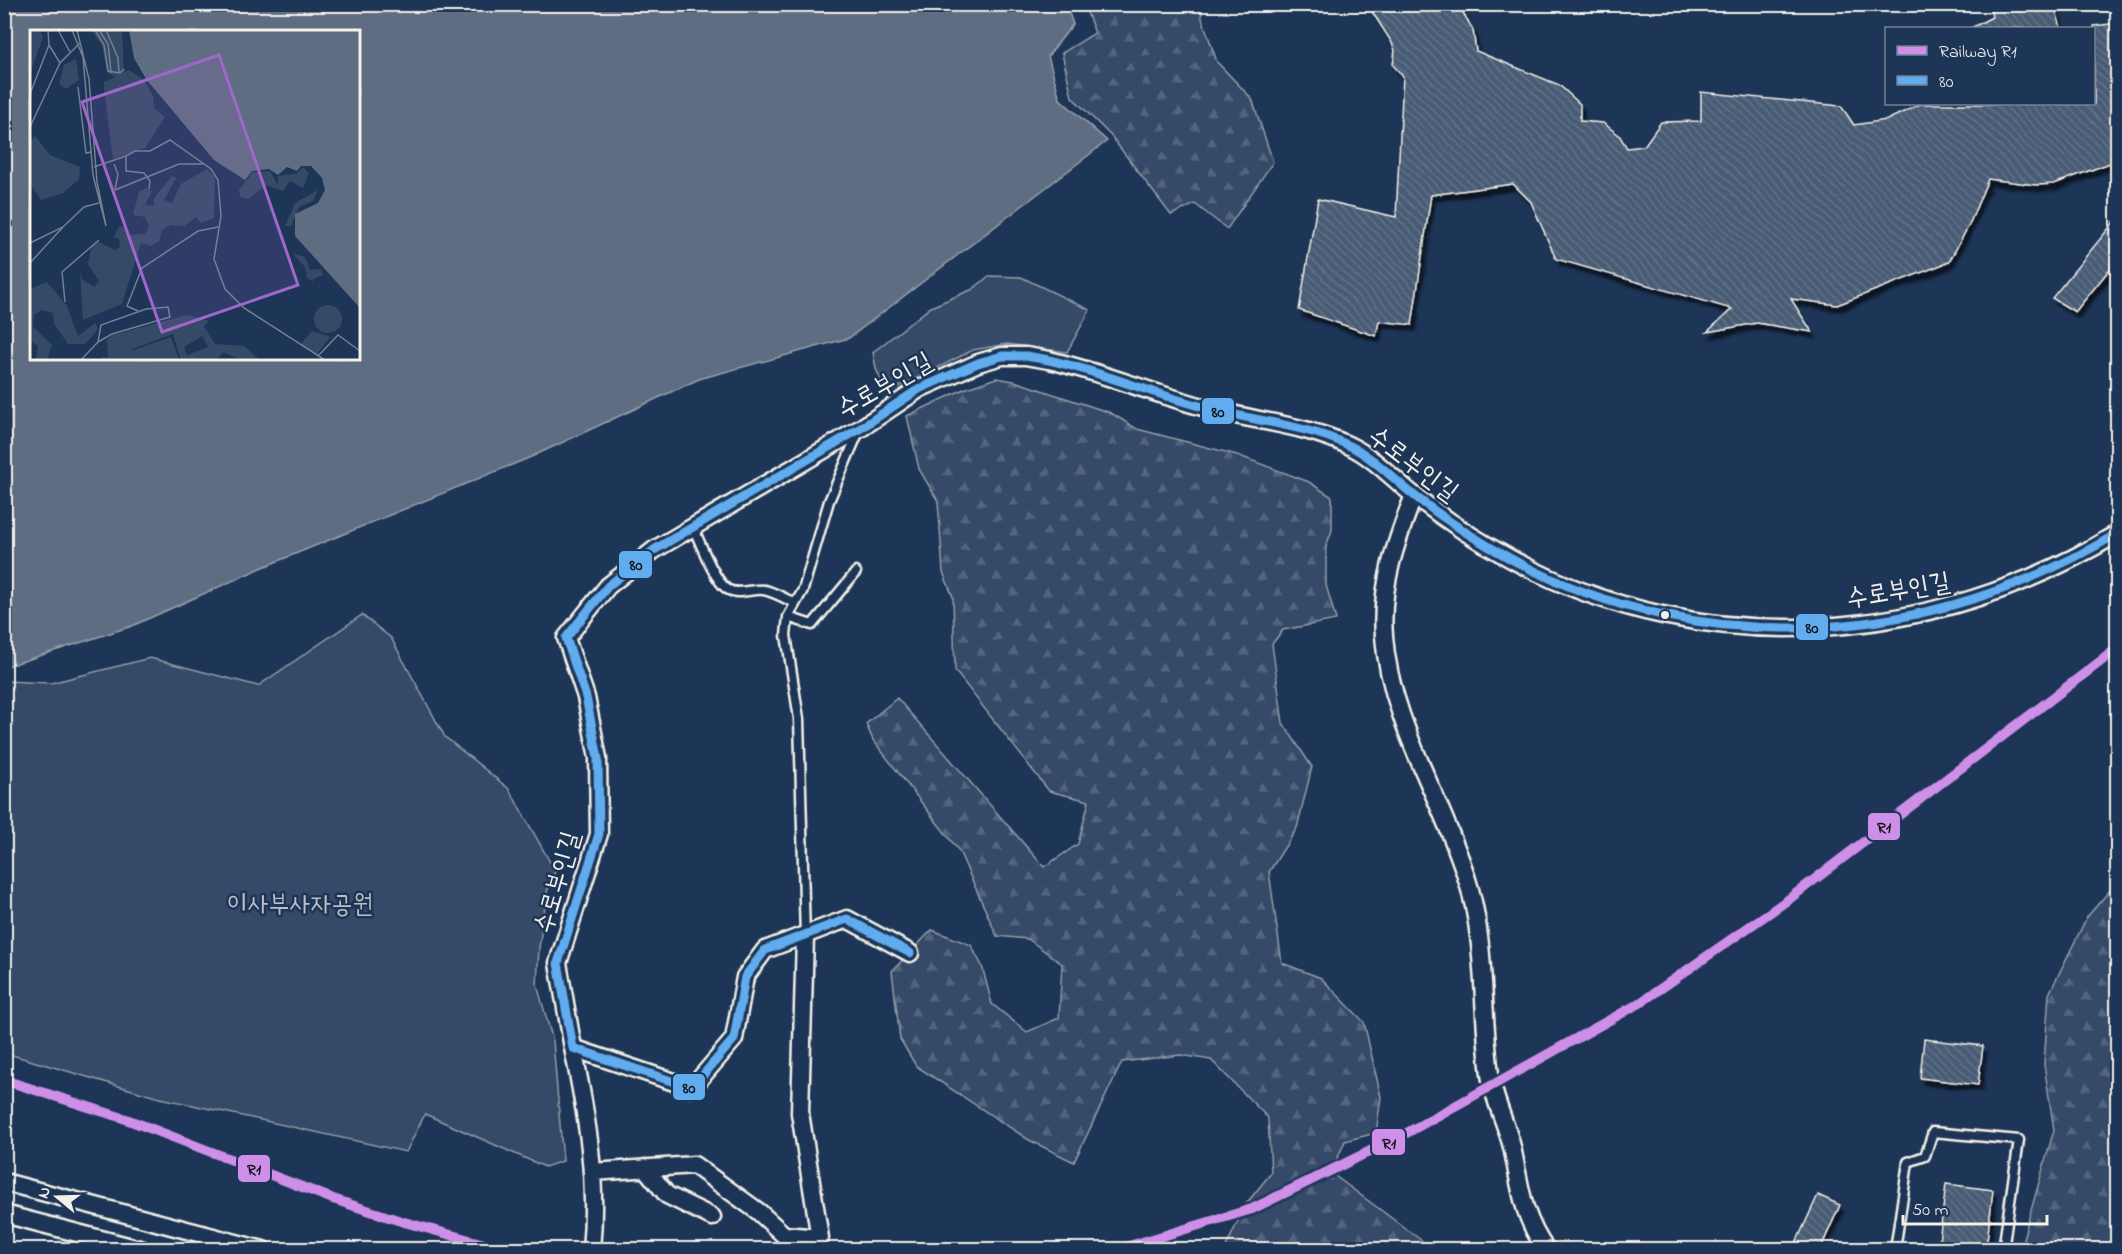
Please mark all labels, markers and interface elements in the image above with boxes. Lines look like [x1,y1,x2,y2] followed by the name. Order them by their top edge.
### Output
[1885,27,2095,105] legend
[30,30,360,360] inset map
[1939,40,2017,66] text: Railway R1
[1939,70,1954,96] text: 80
[831,344,940,429] street label: 수로부인길
[1201,397,1235,425] line badge: 80
[1211,401,1225,425] text: 80
[1359,419,1465,512] street label: 수로부인길
[618,550,653,579] line badge: 80
[629,554,643,578] text: 80
[1844,564,1953,620] street label: 수로부인길
[1659,609,1671,621] unlabelled marker
[1795,613,1829,641] line badge: 80
[1805,617,1819,641] text: 80
[1867,812,1901,841] line badge: R1
[1876,816,1892,840] text: R1
[526,827,592,938] street label: 수로부인길
[227,887,373,925] park label: 이사부사자공원
[672,1073,706,1101] line badge: 80
[682,1077,696,1101] text: 80
[1371,1128,1406,1156] line badge: R1
[1381,1132,1397,1156] text: R1
[237,1154,271,1183] line badge: R1
[246,1158,262,1182] text: R1
[27,1167,87,1227] north arrow
[32,1184,58,1202] text: N
[1903,1188,2047,1226] scale bar
[1912,1198,1949,1224] text: 50 m

